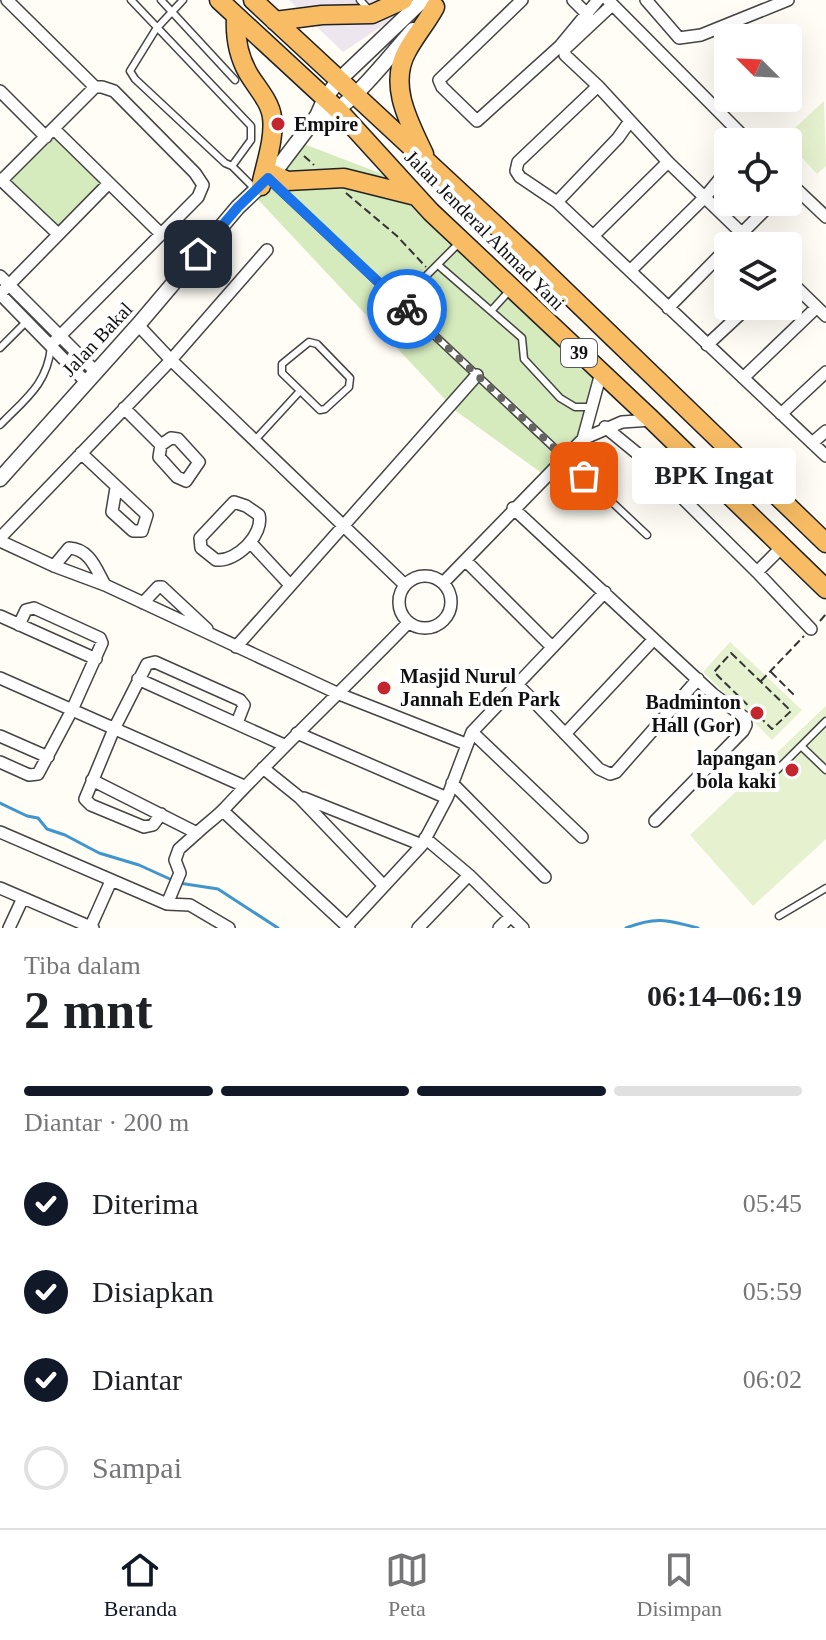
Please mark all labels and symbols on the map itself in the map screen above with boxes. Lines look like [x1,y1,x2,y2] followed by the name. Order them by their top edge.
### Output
[714,24,802,112] north arrow
[294,113,358,136] place label: Empire
[269,115,287,133] marker: Empire
[401,146,570,315] street label: Jalan Jenderal Ahmad Yani
[164,220,232,288] pin
[367,269,447,349] courier
[57,297,137,380] street label: Jalan Bakal
[561,339,597,367] road number: 39
[550,442,618,510] pin
[632,448,796,504] callout: BPK Ingat
[400,665,561,710] place label: Masjid Nurul Jannah Eden Park
[375,679,393,697] marker: Masjid Nurul Jannah Eden Park
[645,691,741,737] place label: Badminton Hall (Gor)
[748,704,766,722] marker: Badminton Hall (Gor)
[697,747,776,792] place label: lapangan bola kaki
[783,761,801,779] marker: lapangan bola kaki

